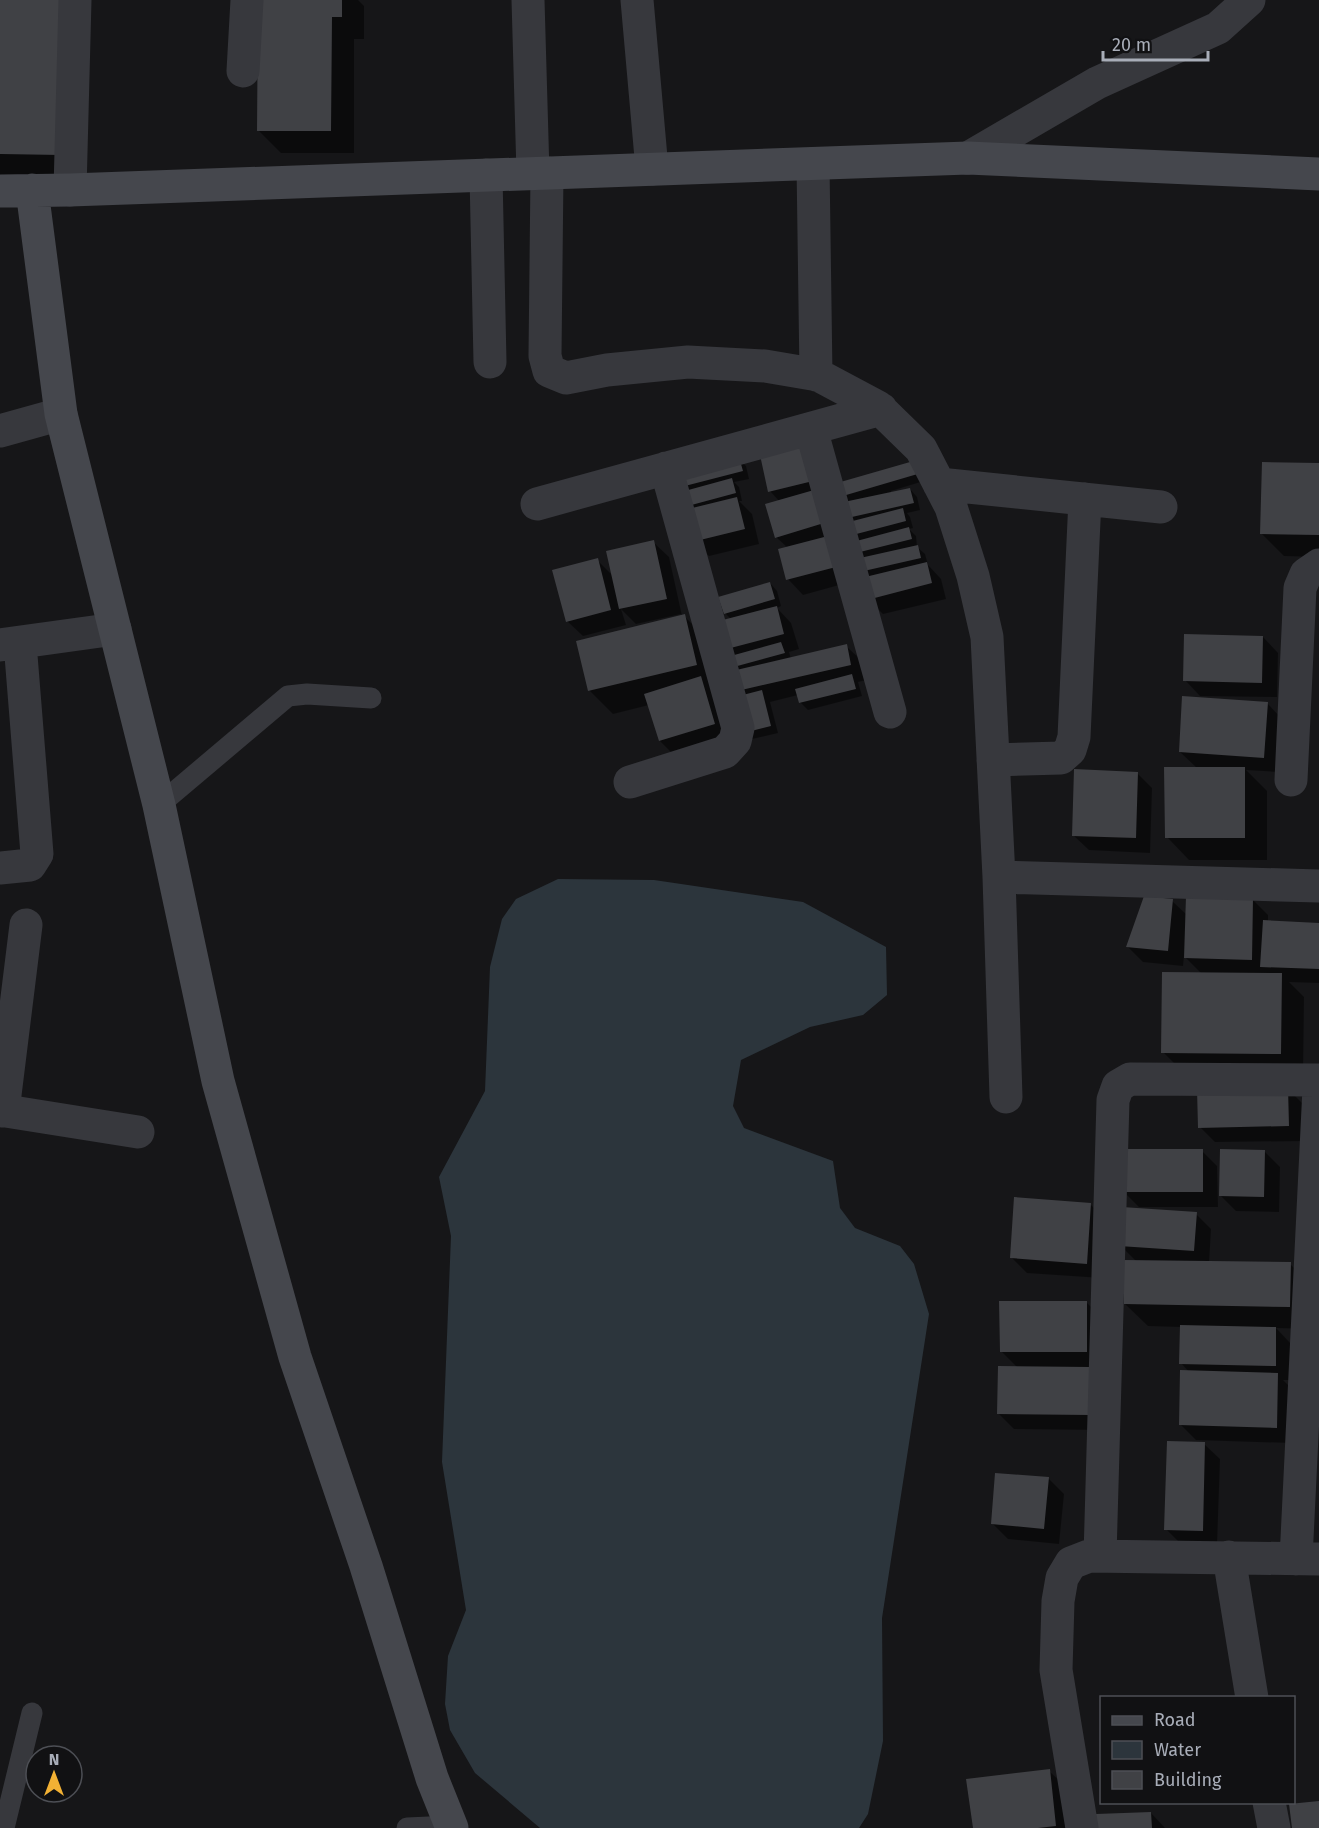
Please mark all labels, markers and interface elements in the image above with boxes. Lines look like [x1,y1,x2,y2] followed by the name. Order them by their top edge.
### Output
[1103,24,1208,62] scale bar
[1112,34,1151,56] text: 20 m
[1100,1696,1295,1804] legend
[1154,1709,1196,1731] text: Road
[1154,1739,1201,1761] text: Water
[24,1744,84,1804] north arrow
[49,1750,59,1769] text: N
[1154,1769,1222,1791] text: Building

